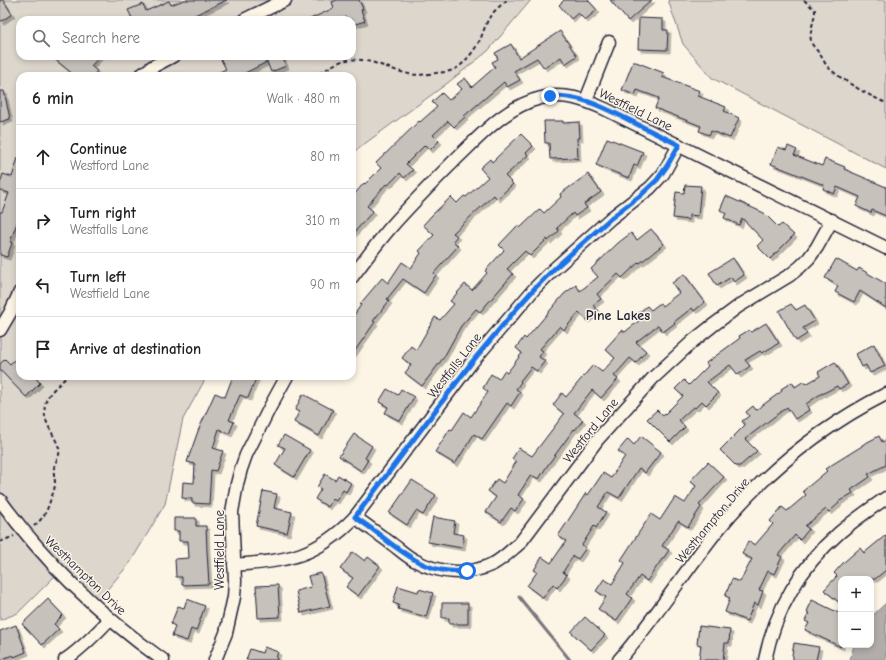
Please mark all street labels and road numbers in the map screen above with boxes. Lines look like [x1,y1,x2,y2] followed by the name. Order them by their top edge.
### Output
[597,85,675,134] street label: Westfield Lane
[424,329,485,401] street label: Westfalls Lane
[560,395,621,466] street label: Westford Lane
[672,474,753,566] street label: Westhampton Drive
[212,510,227,590] street label: Westfield Lane
[42,533,130,618] street label: Westhampton Drive

